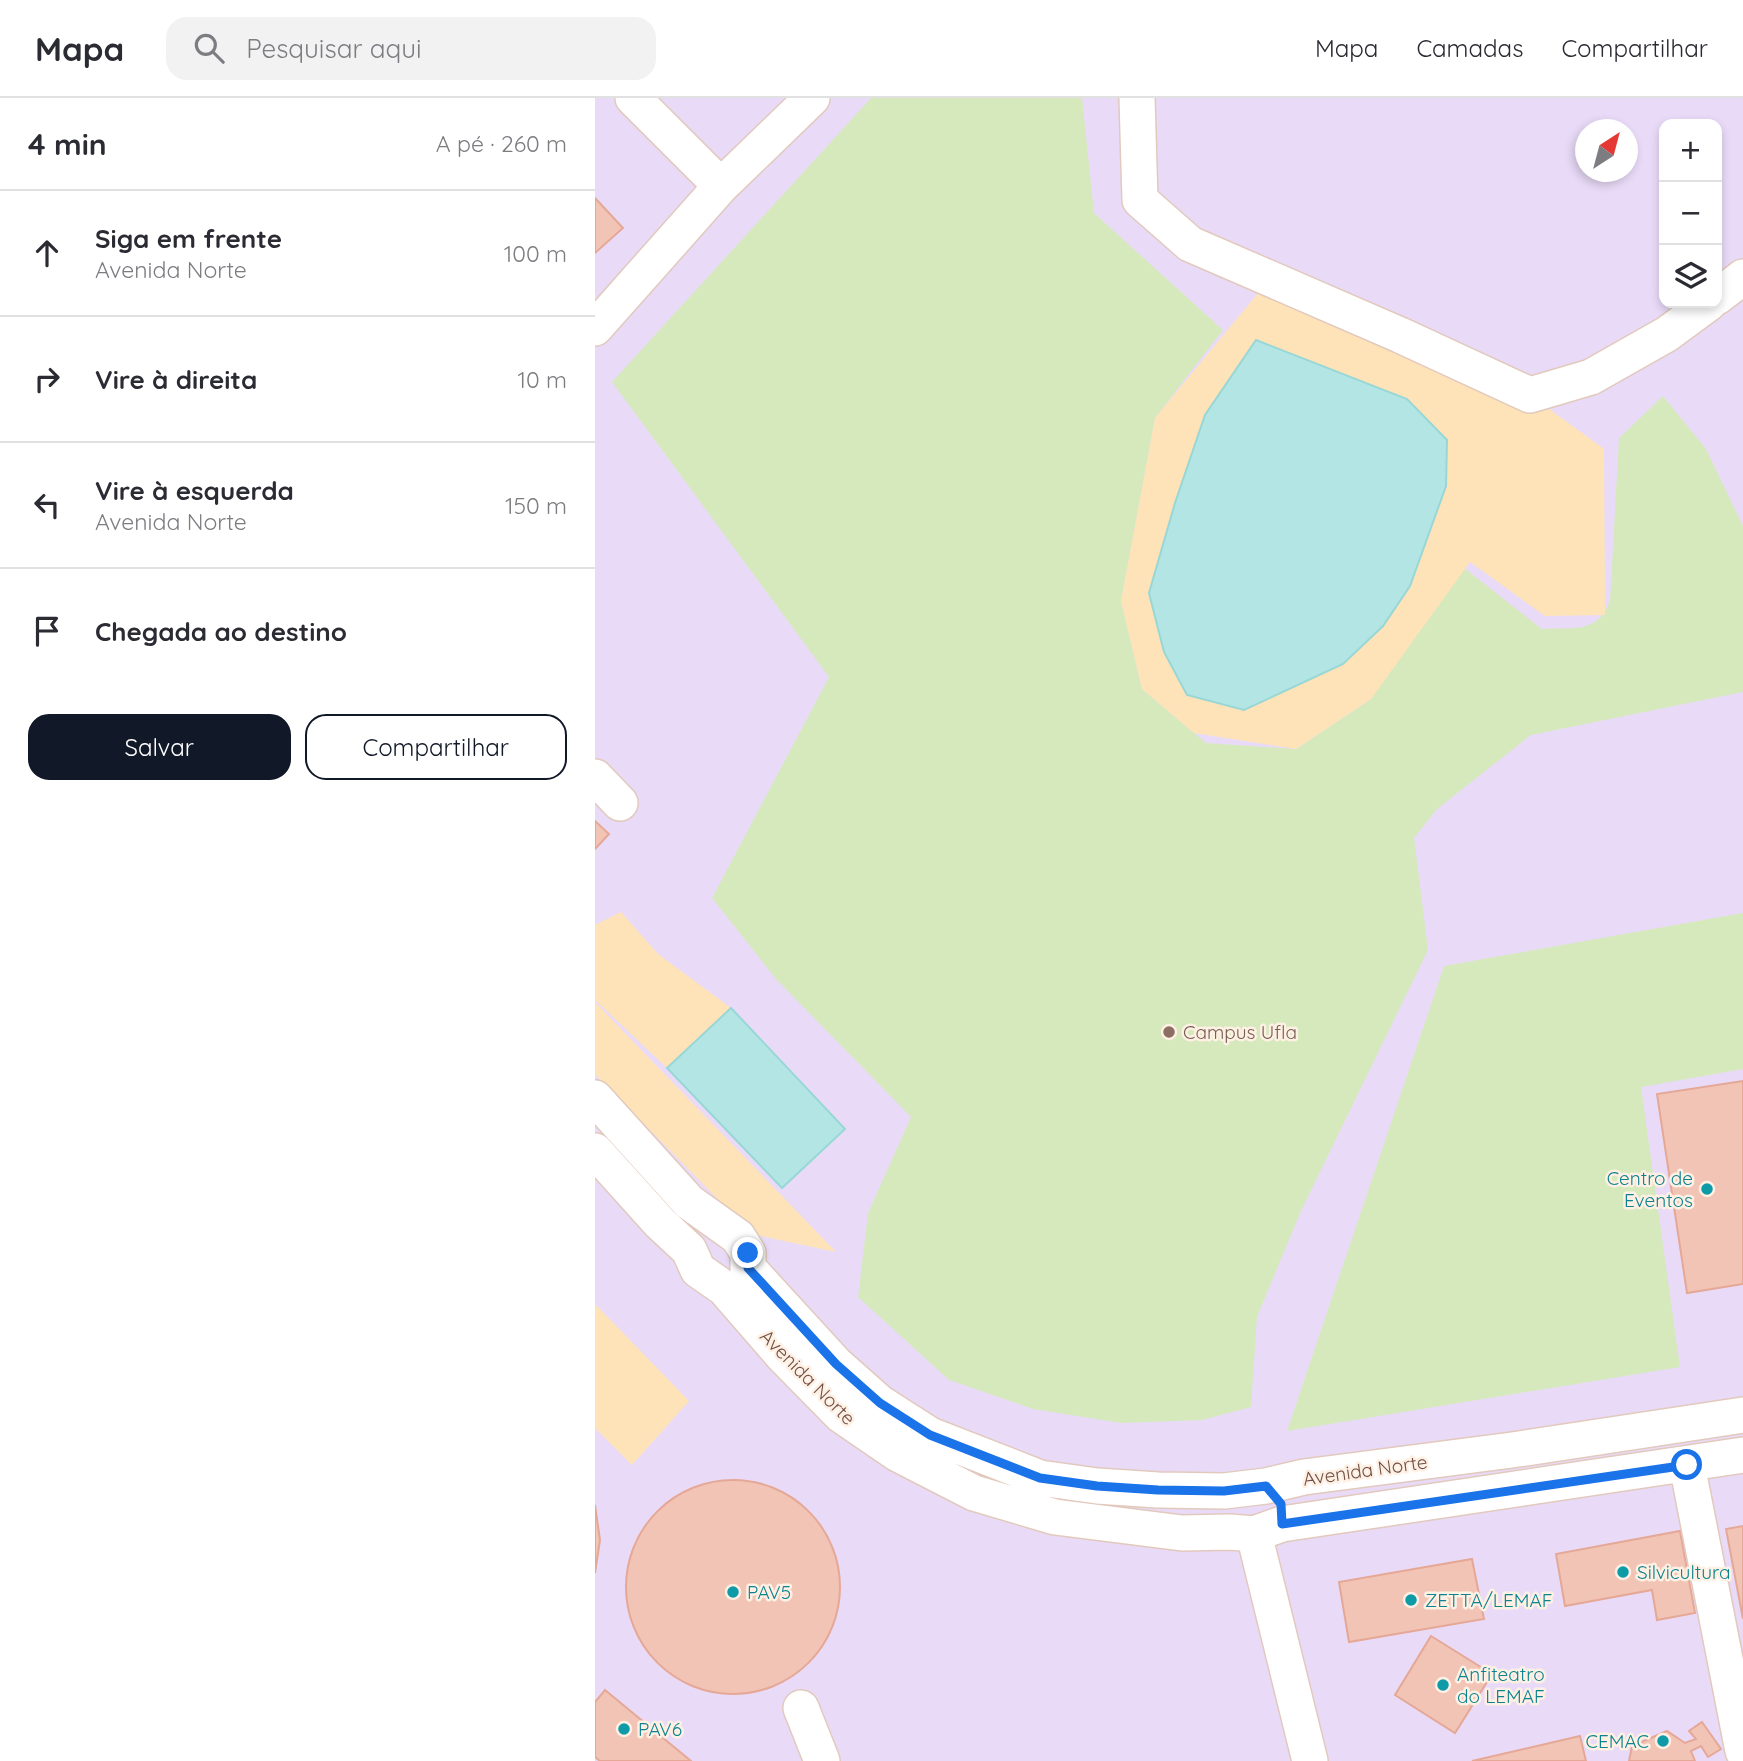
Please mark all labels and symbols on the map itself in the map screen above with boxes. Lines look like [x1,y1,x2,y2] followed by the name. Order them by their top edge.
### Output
[1575,119,1638,182] north arrow
[1183,1020,1297,1044] place label: Campus Ufla
[1161,1024,1177,1040] marker: Campus Ufla
[1607,1166,1693,1212] place label: Centro de Eventos
[1699,1181,1715,1197] marker: Centro de Eventos
[732,1237,763,1268] route end
[755,1324,861,1430] street label: Avenida Norte
[1301,1449,1429,1491] street label: Avenida Norte
[1671,1449,1702,1480] route start
[1637,1560,1731,1584] place label: Silvicultura
[1615,1564,1631,1580] marker: Silvicultura
[747,1580,791,1604] place label: PAV5
[725,1584,741,1600] marker: PAV5
[1425,1588,1552,1612] place label: ZETTA/LEMAF
[1403,1592,1419,1608] marker: ZETTA/LEMAF
[1457,1662,1545,1708] place label: Anfiteatro do LEMAF
[1435,1677,1451,1693] marker: Anfiteatro do LEMAF
[638,1717,682,1741] place label: PAV6
[616,1721,632,1737] marker: PAV6
[1585,1729,1649,1753] place label: CEMAC
[1655,1733,1671,1749] marker: CEMAC

